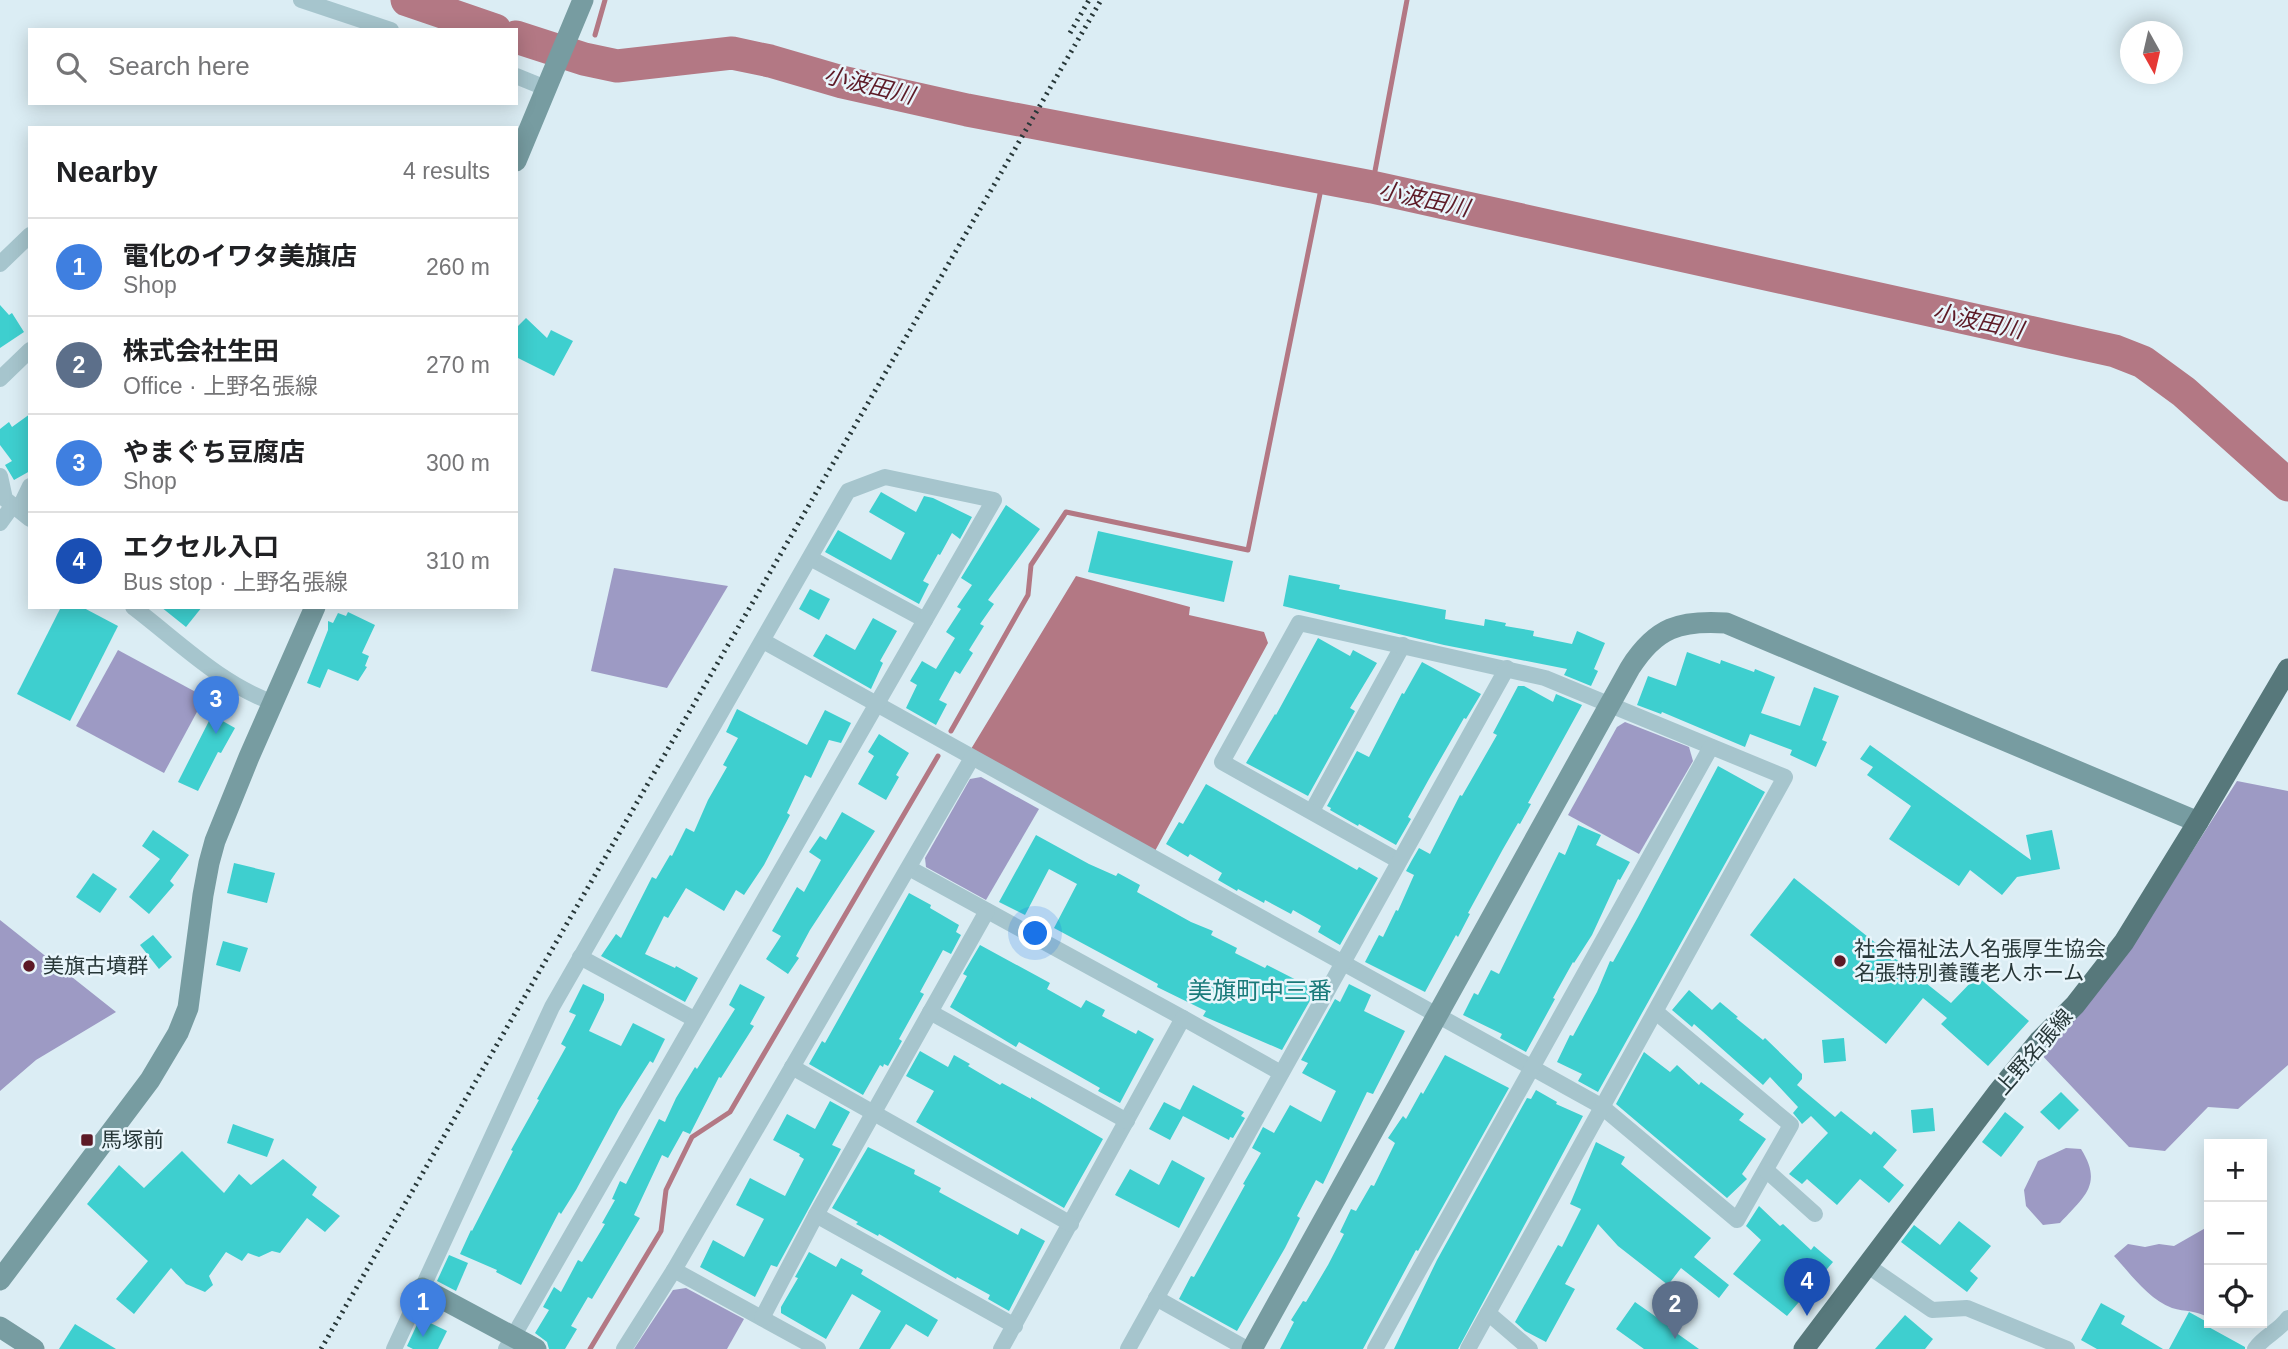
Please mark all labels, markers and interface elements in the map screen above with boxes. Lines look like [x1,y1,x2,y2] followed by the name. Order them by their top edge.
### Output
[2120,21,2183,84] north arrow
[28,28,518,105] search box
[52,48,90,86] icon: search
[108,51,250,81] text: Search here
[821,61,920,109] water label: 小波田川
[56,155,158,188] text: Nearby
[403,158,490,184] text: 4 results
[1376,177,1475,222] water label: 小波田川
[123,241,357,271] text: 電化のイワタ美旗店
[73,254,85,280] text: 1
[426,254,490,280] text: 260 m
[123,272,177,298] text: Shop
[1930,299,2029,344] water label: 小波田川
[123,336,279,366] text: 株式会社生田
[73,352,85,378] text: 2
[426,352,490,378] text: 270 m
[123,373,318,399] text: Office · 上野名張線
[123,437,305,467] text: やまぐち豆腐店
[73,450,85,476] text: 3
[426,450,490,476] text: 300 m
[123,468,177,494] text: Shop
[123,532,279,562] text: エクセル入口
[73,548,85,574] text: 4
[426,548,490,574] text: 310 m
[123,569,348,595] text: Bus stop · 上野名張線
[193,676,239,734] pin: 3
[1018,916,1052,950] your location
[1854,937,2106,984] place label: 社会福祉法人名張厚生協会 名張特別養護老人ホーム
[1832,953,1848,969] marker: 社会福祉法人名張厚生協会 名張特別養護老人ホーム
[43,954,148,977] place label: 美旗古墳群
[21,958,37,974] marker: 美旗古墳群
[1188,977,1332,1004] district label: 美旗町中三番
[1991,1005,2077,1099] street label: 上野名張線
[101,1128,164,1151] place label: 馬塚前
[79,1132,95,1148] marker: 馬塚前
[2204,1139,2267,1328] map controls
[2204,1139,2267,1202] button: +
[2204,1202,2267,1265] button: −
[1784,1258,1830,1316] pin: 4
[2204,1265,2267,1328] button: locate
[400,1279,446,1337] pin: 1
[1652,1281,1698,1339] pin: 2

